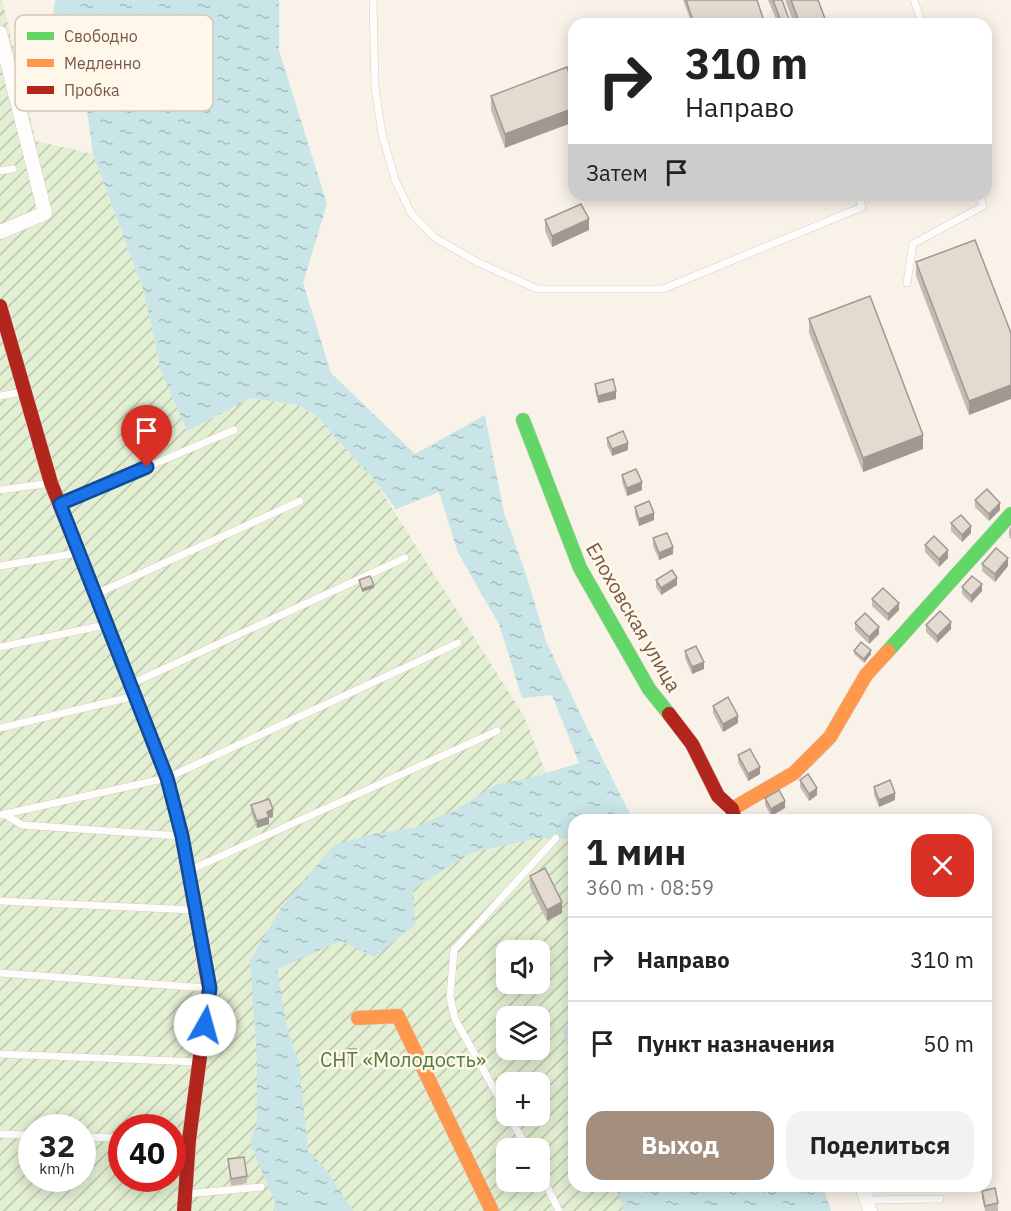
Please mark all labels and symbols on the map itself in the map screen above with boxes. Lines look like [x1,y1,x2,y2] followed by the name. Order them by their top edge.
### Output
[15,15,213,111] legend
[64,26,138,46] text: Свободно
[64,53,141,73] text: Медленно
[64,80,120,100] text: Пробка
[121,405,172,467] pin
[580,537,688,697] street label: Елоховская улица
[173,993,237,1057] position arrow
[320,1046,486,1073] park label: СНТ «Молодость»
[108,1114,186,1192] speed limit sign: 40

